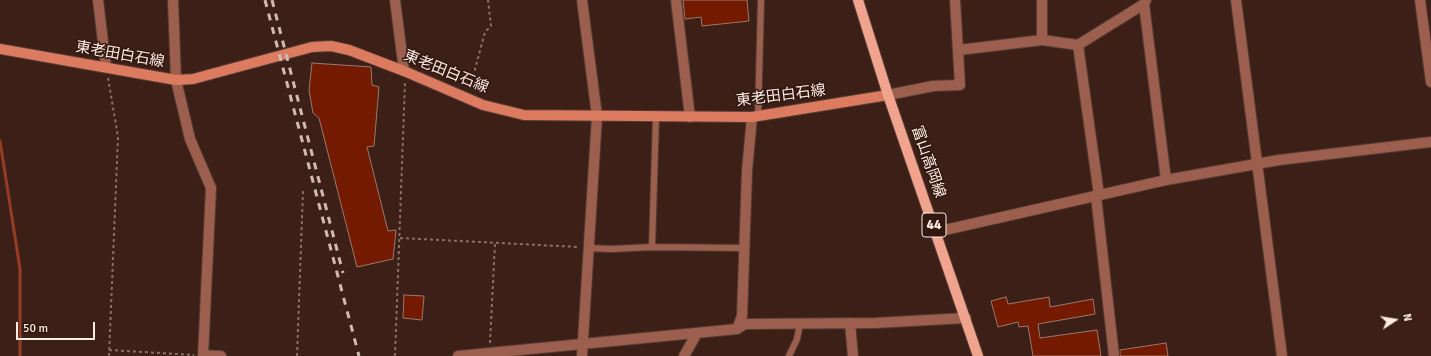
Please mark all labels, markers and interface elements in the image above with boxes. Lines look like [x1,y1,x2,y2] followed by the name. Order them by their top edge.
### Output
[74,38,166,72] street label: 東老田白石線
[401,47,491,97] street label: 東老田白石線
[735,82,827,110] street label: 東老田白石線
[907,124,949,200] street label: 富山高岡線
[922,213,946,237] road number: 44
[1375,300,1415,340] north arrow
[1400,312,1414,322] text: N
[18,314,97,340] scale bar
[23,321,48,336] text: 50 m

